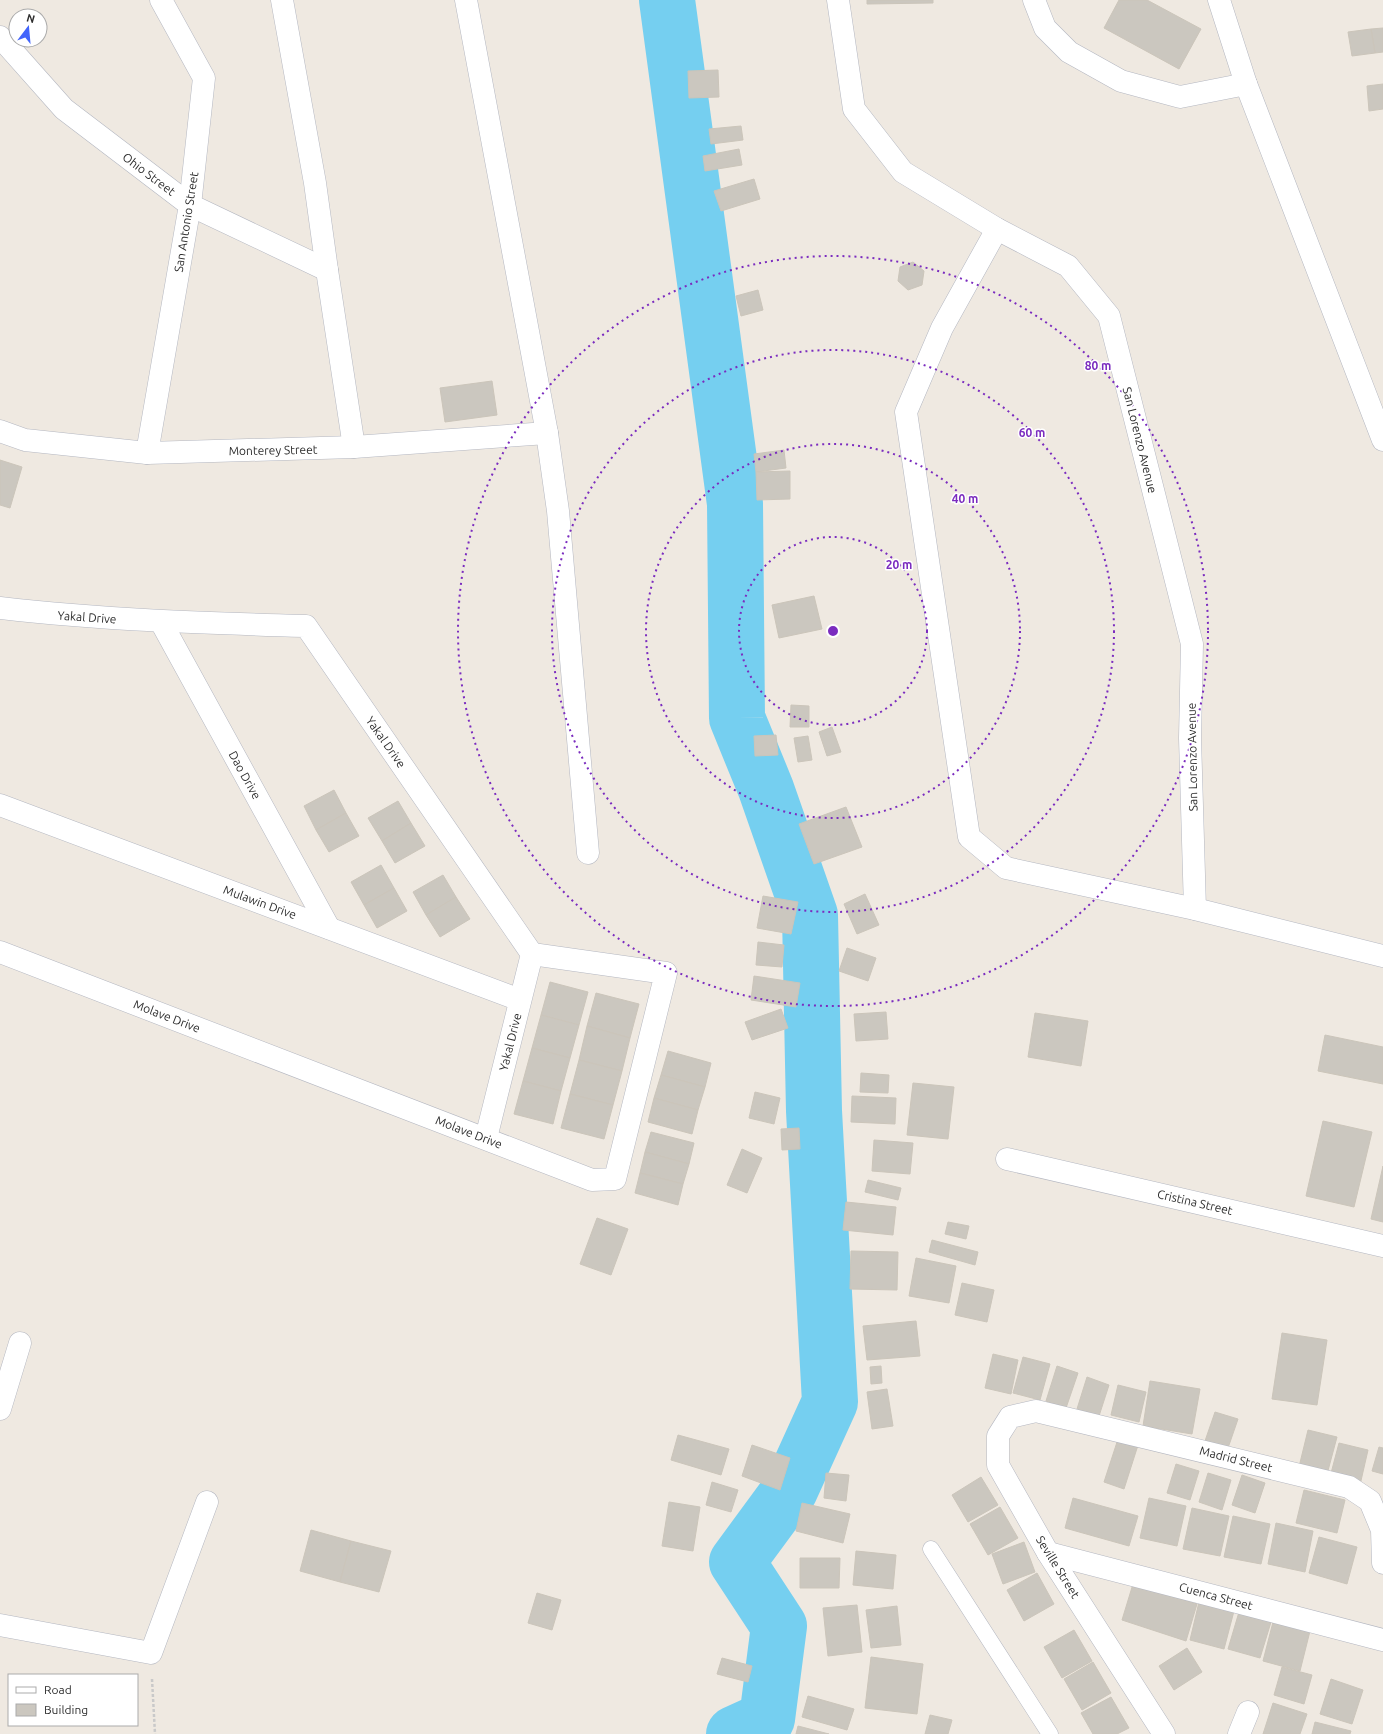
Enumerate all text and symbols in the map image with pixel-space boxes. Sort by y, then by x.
north arrow [8,8,48,48]
text: N [25,11,36,25]
street label: Ohio Street [120,150,178,198]
street label: San Antonio Street [172,171,200,273]
text: 80 m [1085,359,1111,372]
street label: San Lorenzo Avenue [1121,386,1159,494]
text: 60 m [1019,426,1045,439]
street label: Monterey Street [228,443,318,457]
text: 40 m [952,492,978,505]
text: 20 m [886,558,912,571]
street label: Yakal Drive [57,608,117,626]
centre of rings [826,624,840,638]
street label: San Lorenzo Avenue [1185,702,1199,812]
street label: Yakal Drive [364,714,408,770]
street label: Dao Drive [227,749,263,801]
street label: Mulawin Drive [222,883,298,921]
street label: Molave Drive [132,997,202,1035]
street label: Yakal Drive [497,1012,523,1072]
street label: Molave Drive [434,1113,504,1151]
street label: Cristina Street [1156,1187,1234,1217]
street label: Madrid Street [1198,1444,1274,1474]
street label: Seville Street [1034,1534,1082,1601]
street label: Cuenca Street [1178,1580,1254,1612]
legend [8,1674,138,1726]
text: Road [44,1683,72,1696]
text: Building [44,1703,88,1716]

